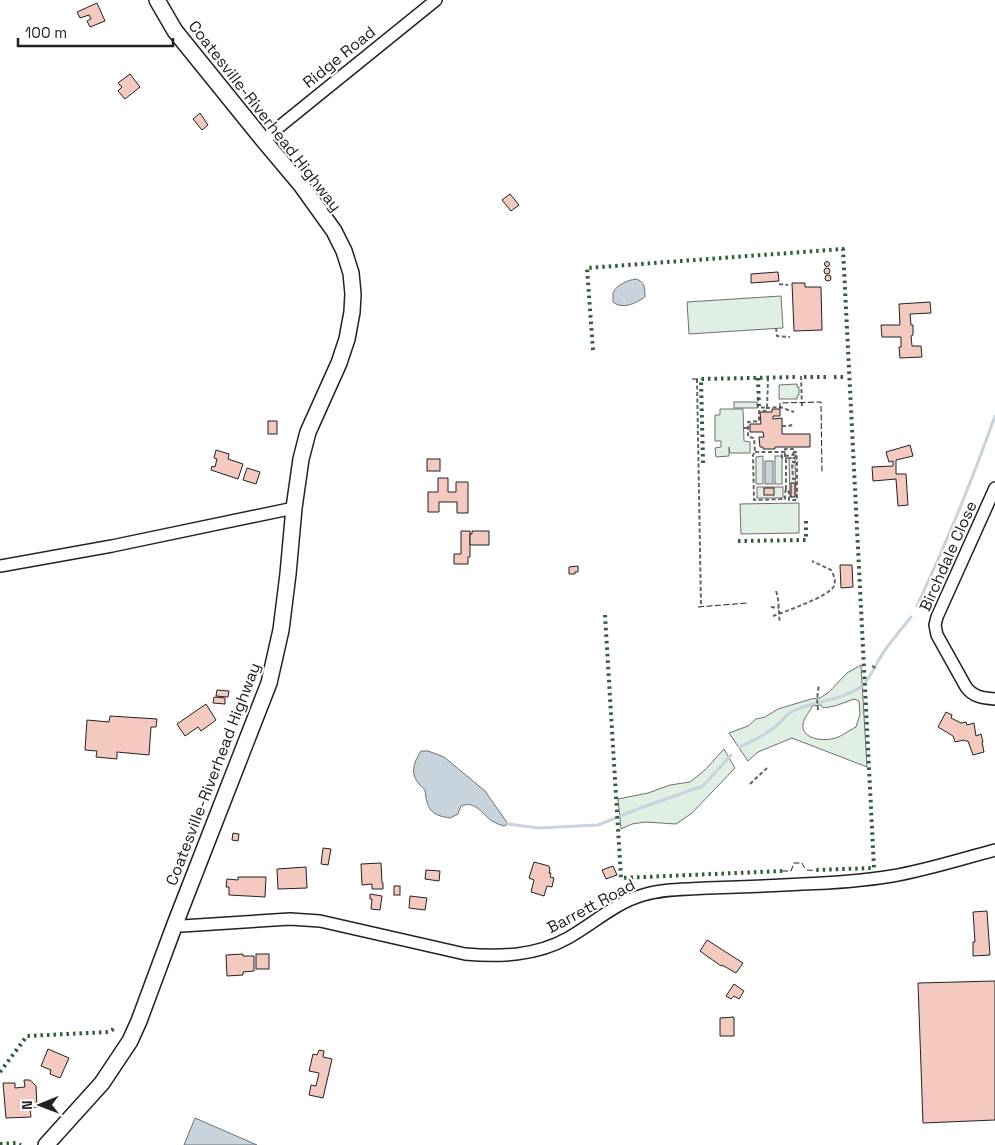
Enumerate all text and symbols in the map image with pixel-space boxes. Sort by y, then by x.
scale bar [18,15,172,47]
street label: Coatesville-Riverhead Highway [184,16,346,216]
street label: Ridge Road [298,21,380,93]
text: 100 m [25,23,67,42]
street label: Birchdale Close [914,498,982,614]
street label: Coatesville-Riverhead Highway [161,660,265,888]
street label: Barrett Road [543,874,639,938]
north arrow [15,1080,65,1130]
text: N [18,1100,36,1110]

